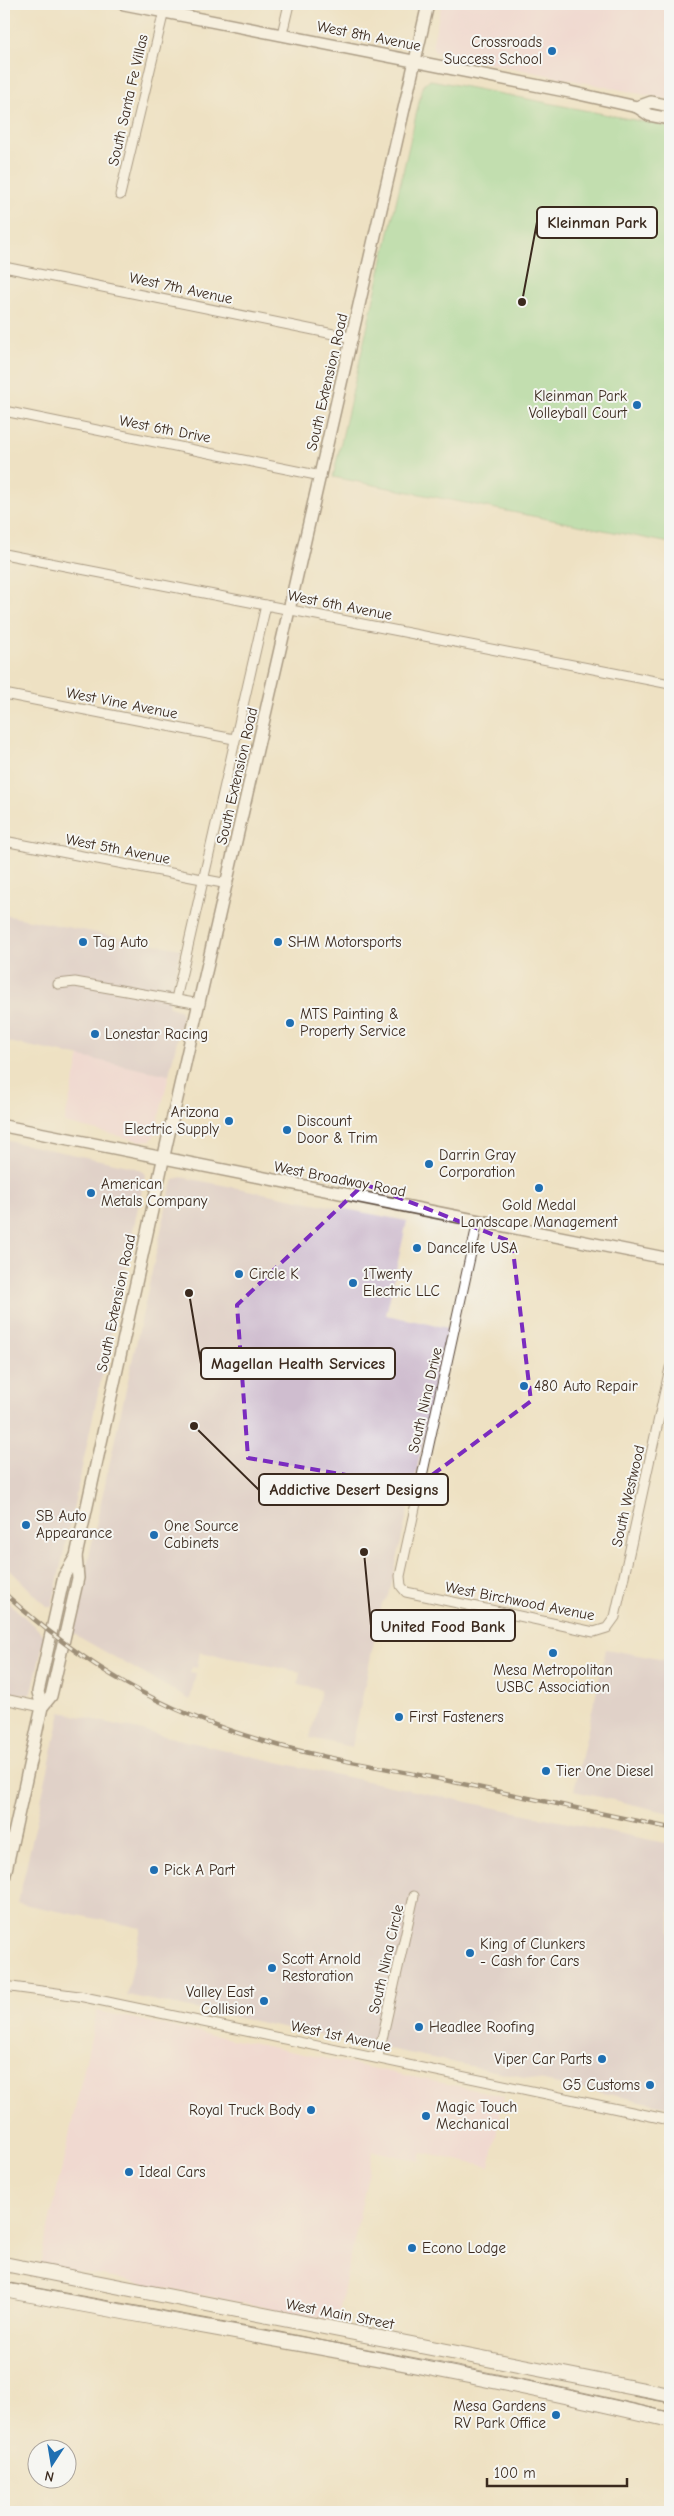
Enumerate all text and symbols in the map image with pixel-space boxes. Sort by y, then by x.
street label: West 8th Avenue [315,17,423,55]
street label: South Santa Fe Villas [104,32,152,168]
place label: Crossroads Success School [444,33,542,68]
marker: Crossroads Success School [546,45,558,57]
callout: Kleinman Park [537,207,657,238]
text: Kleinman Park [547,214,647,232]
street label: West 7th Avenue [128,268,235,308]
street label: South Extension Road [302,312,352,452]
place label: Kleinman Park Volleyball Court [529,387,628,422]
marker: Kleinman Park Volleyball Court [631,399,643,411]
street label: West 6th Drive [118,411,213,447]
street label: West 6th Avenue [286,586,394,624]
street label: West Vine Avenue [65,683,180,723]
street label: South Extension Road [212,706,262,846]
street label: West 5th Avenue [64,830,172,868]
place label: Tag Auto [93,933,148,951]
place label: SHM Motorsports [288,933,401,951]
marker: Tag Auto [77,936,89,948]
marker: SHM Motorsports [272,936,284,948]
place label: MTS Painting & Property Service [300,1005,406,1040]
marker: MTS Painting & Property Service [284,1017,296,1029]
place label: Lonestar Racing [105,1025,208,1043]
marker: Lonestar Racing [89,1028,101,1040]
place label: Arizona Electric Supply [124,1103,219,1138]
place label: Discount Door & Trim [297,1112,378,1147]
marker: Arizona Electric Supply [223,1115,235,1127]
marker: Discount Door & Trim [281,1124,293,1136]
place label: Darrin Gray Corporation [439,1146,516,1181]
street label: West Broadway Road [272,1157,408,1201]
marker: Darrin Gray Corporation [423,1158,435,1170]
place label: American Metals Company [101,1175,208,1210]
marker: Gold Medal Landscape Management [533,1182,545,1194]
marker: American Metals Company [85,1187,97,1199]
place label: Gold Medal Landscape Management [460,1196,618,1231]
street label: South Extension Road [93,1233,139,1373]
place label: Dancelife USA [427,1239,518,1257]
marker: Dancelife USA [411,1242,423,1254]
place label: Circle K [249,1265,299,1283]
place label: 1Twenty Electric LLC [363,1265,440,1300]
marker: Circle K [233,1268,245,1280]
marker: 1Twenty Electric LLC [347,1277,359,1289]
street label: South Nina Drive [404,1345,446,1455]
callout: Magellan Health Services [201,1348,395,1379]
text: Magellan Health Services [211,1355,385,1373]
place label: 480 Auto Repair [534,1377,638,1395]
marker: 480 Auto Repair [518,1380,530,1392]
street label: South Westwood [608,1443,648,1549]
callout: Addictive Desert Designs [259,1474,448,1505]
text: Addictive Desert Designs [270,1481,439,1499]
place label: SB Auto Appearance [36,1507,113,1542]
place label: One Source Cabinets [164,1517,239,1552]
marker: SB Auto Appearance [20,1519,32,1531]
marker: One Source Cabinets [148,1529,160,1541]
street label: West Birchwood Avenue [444,1578,597,1624]
callout: United Food Bank [371,1610,515,1641]
text: United Food Bank [381,1618,505,1636]
marker: Mesa Metropolitan USBC Association [547,1647,559,1659]
place label: Mesa Metropolitan USBC Association [493,1661,613,1696]
place label: First Fasteners [409,1708,504,1726]
marker: First Fasteners [393,1711,405,1723]
place label: Tier One Diesel [556,1762,654,1780]
marker: Tier One Diesel [540,1765,552,1777]
place label: Pick A Part [164,1861,235,1879]
marker: Pick A Part [148,1864,160,1876]
street label: South Nina Circle [365,1902,407,2015]
place label: King of Clunkers - Cash for Cars [480,1935,585,1970]
marker: King of Clunkers - Cash for Cars [464,1947,476,1959]
place label: Scott Arnold Restoration [282,1950,361,1985]
marker: Scott Arnold Restoration [266,1962,278,1974]
place label: Valley East Collision [186,1983,255,2018]
marker: Valley East Collision [258,1995,270,2007]
street label: West 1st Avenue [289,2017,393,2056]
place label: Headlee Roofing [429,2018,535,2036]
marker: Headlee Roofing [413,2021,425,2033]
place label: Viper Car Parts [494,2050,592,2068]
marker: Viper Car Parts [596,2053,608,2065]
place label: G5 Customs [563,2076,640,2094]
marker: G5 Customs [644,2079,656,2091]
place label: Magic Touch Mechanical [436,2098,517,2133]
place label: Royal Truck Body [189,2101,301,2119]
marker: Royal Truck Body [305,2104,317,2116]
marker: Magic Touch Mechanical [420,2110,432,2122]
place label: Ideal Cars [139,2163,206,2181]
marker: Ideal Cars [123,2166,135,2178]
place label: Econo Lodge [422,2239,507,2257]
marker: Econo Lodge [406,2242,418,2254]
street label: West Main Street [284,2295,396,2333]
place label: Mesa Gardens RV Park Office [453,2397,546,2432]
marker: Mesa Gardens RV Park Office [550,2409,562,2421]
north arrow [28,2438,78,2488]
scale bar [487,2456,626,2488]
text: 100 m [494,2464,536,2482]
text: N [43,2467,56,2485]

